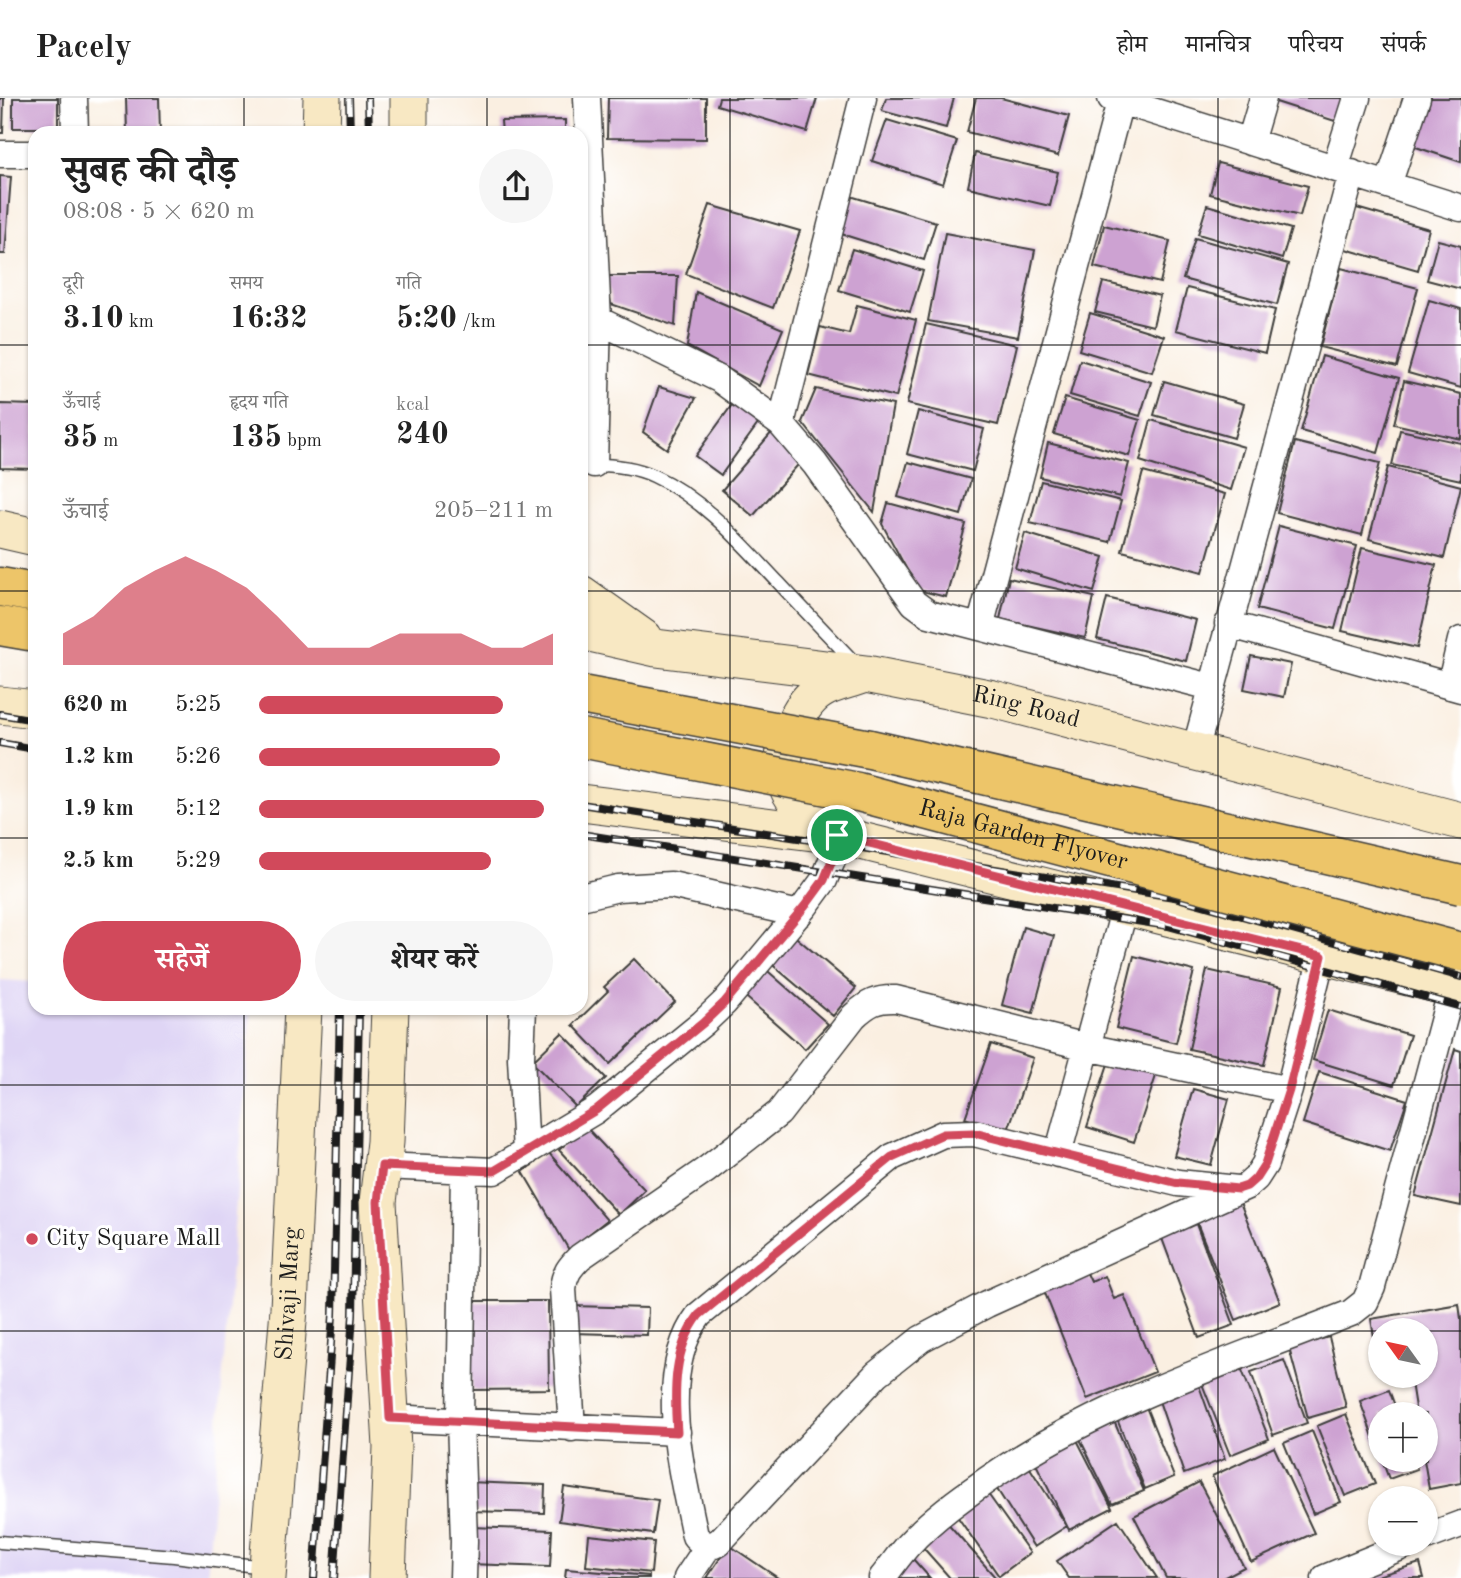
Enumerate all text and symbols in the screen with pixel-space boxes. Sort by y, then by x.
text: Pacely [35,32,132,65]
text: होम [1117,34,1147,58]
text: मानचित्र [1185,34,1251,58]
text: परिचय [1289,34,1343,58]
text: संपर्क [1381,34,1426,58]
button: share [479,149,553,223]
text: सुबह की दौड़ [63,153,237,191]
text: 08:08 · 5 × 620 m [63,200,255,223]
text: दूरी [63,275,84,294]
text: समय [230,275,263,294]
text: गति [396,275,421,294]
text: 3.10 [63,304,124,334]
text: 16:32 [230,304,308,334]
text: 5:20 [396,304,457,334]
text: km [124,313,154,332]
text: /km [457,313,496,332]
text: ऊँचाई [63,394,100,413]
text: हृदय गति [230,394,288,413]
text: kcal [396,396,429,415]
text: 240 [396,420,449,450]
text: 35 [63,423,98,453]
text: 135 [230,423,282,453]
text: m [98,432,118,451]
text: bpm [282,432,322,451]
text: 205–211 m [434,499,553,522]
text: ऊँचाई [63,500,108,523]
street label: Ring Road [970,683,1082,733]
text: 620 m [63,693,128,716]
text: 5:25 [175,693,221,716]
text: 1.2 km [63,745,134,768]
text: 5:26 [175,745,221,768]
text: 1.9 km [63,797,134,820]
text: 5:12 [175,797,221,820]
street label: Raja Garden Flyover [916,797,1130,875]
pin [807,805,867,865]
icon: arrive [818,816,856,854]
text: 2.5 km [63,849,134,872]
text: 5:29 [175,849,221,872]
button: सहेजें [63,921,301,1001]
button: शेयर करें [315,921,553,1001]
street label: Shivaji Marg [273,1226,305,1362]
place label: City Square Mall [46,1227,221,1251]
marker: City Square Mall [24,1231,40,1247]
north arrow [1368,1318,1438,1388]
map controls [1368,1318,1438,1556]
button: + [1368,1402,1438,1472]
button: − [1368,1486,1438,1556]

